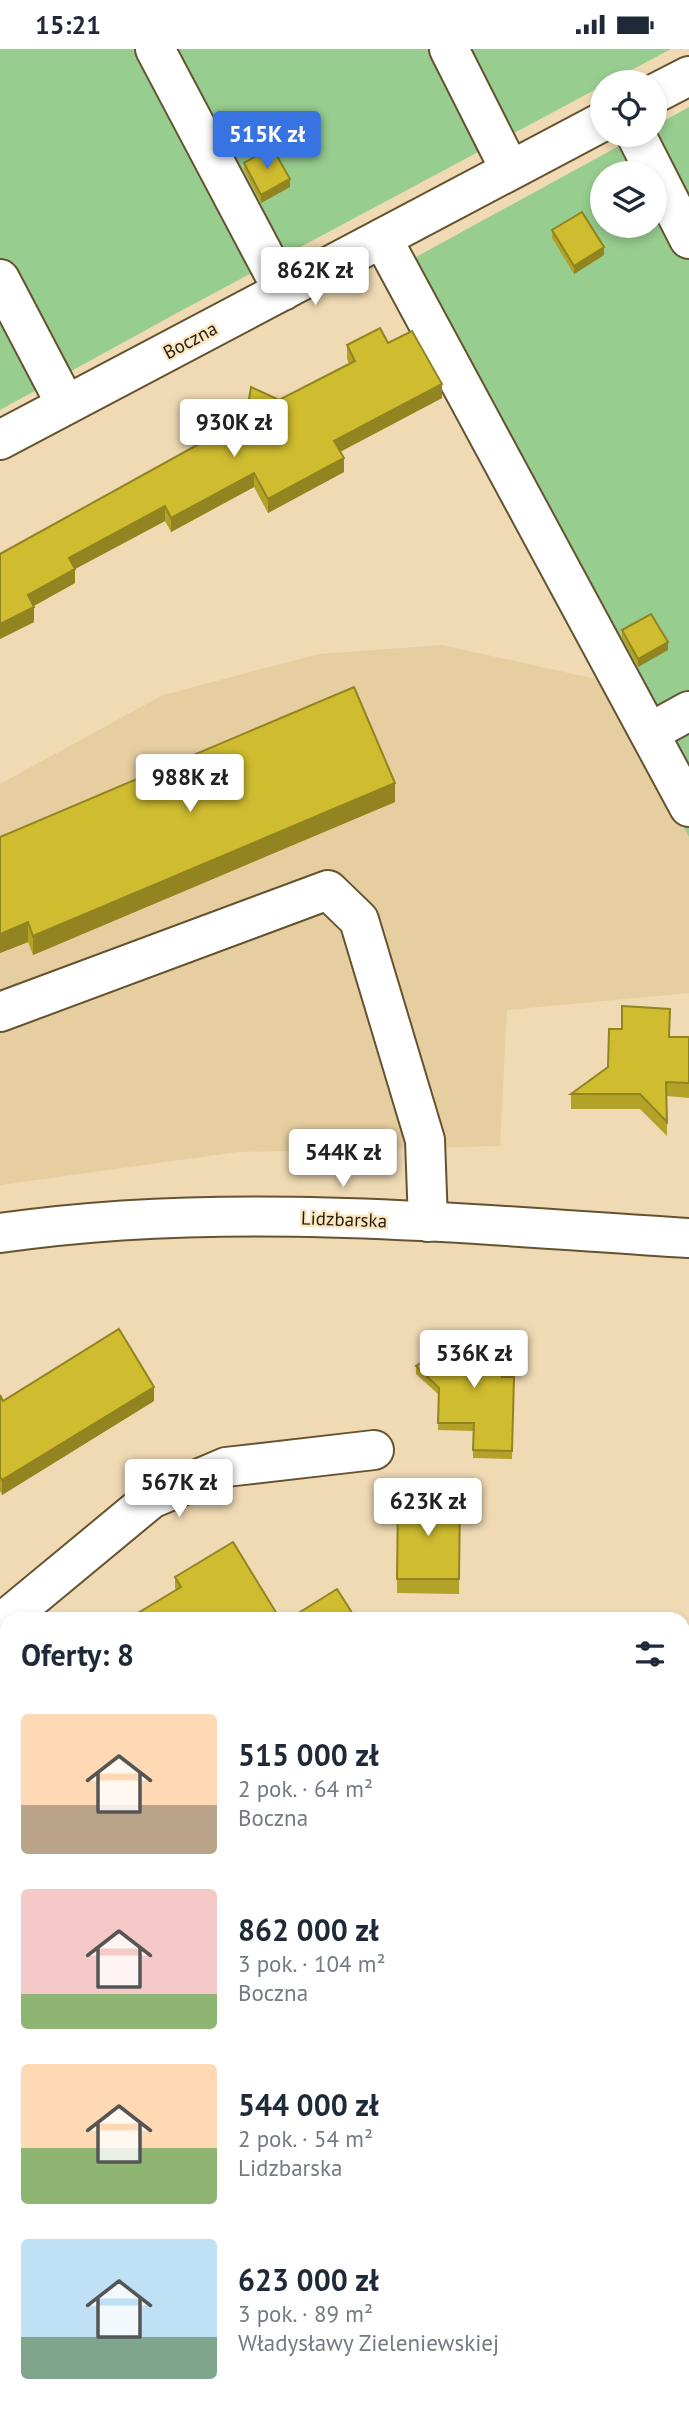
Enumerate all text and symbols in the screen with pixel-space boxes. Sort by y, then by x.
text: 15:21 [35,8,101,41]
map controls [590,70,667,238]
button: locate [590,70,667,147]
pin: 515K zł [202,111,332,171]
text: 515K zł [229,119,305,148]
button: layers [590,161,667,238]
pin: 862K zł [250,247,380,307]
text: 862K zł [277,255,353,284]
street label: Boczna [159,316,221,364]
pin: 930K zł [169,399,299,459]
text: 930K zł [196,407,272,436]
pin: 988K zł [125,755,255,814]
text: 988K zł [152,762,228,791]
pin: 544K zł [278,1129,408,1189]
text: 544K zł [305,1137,381,1166]
street label: Lidzbarska [300,1206,388,1232]
pin: 536K zł [409,1331,539,1390]
text: 536K zł [436,1338,512,1367]
pin: 567K zł [114,1459,244,1519]
text: 567K zł [141,1467,217,1496]
pin: 623K zł [363,1479,493,1538]
text: 623K zł [390,1486,466,1515]
text: Oferty: 8 [21,1635,134,1674]
icon: filters [631,1635,669,1673]
text: 515 000 zł [238,1735,379,1774]
icon: home [77,1742,161,1826]
text: 2 pok. · 64 m² [238,1774,373,1803]
text: Boczna [238,1803,308,1832]
text: 862 000 zł [238,1910,379,1949]
icon: home [77,1917,161,2001]
text: 3 pok. · 104 m² [238,1949,386,1978]
text: Boczna [238,1978,308,2007]
text: 544 000 zł [238,2085,379,2124]
icon: home [77,2092,161,2176]
text: 2 pok. · 54 m² [238,2124,373,2153]
text: Lidzbarska [238,2153,342,2182]
text: 623 000 zł [238,2260,379,2299]
icon: home [77,2267,161,2351]
text: 3 pok. · 89 m² [238,2299,373,2328]
text: Władysławy Zieleniewskiej [238,2328,499,2357]

